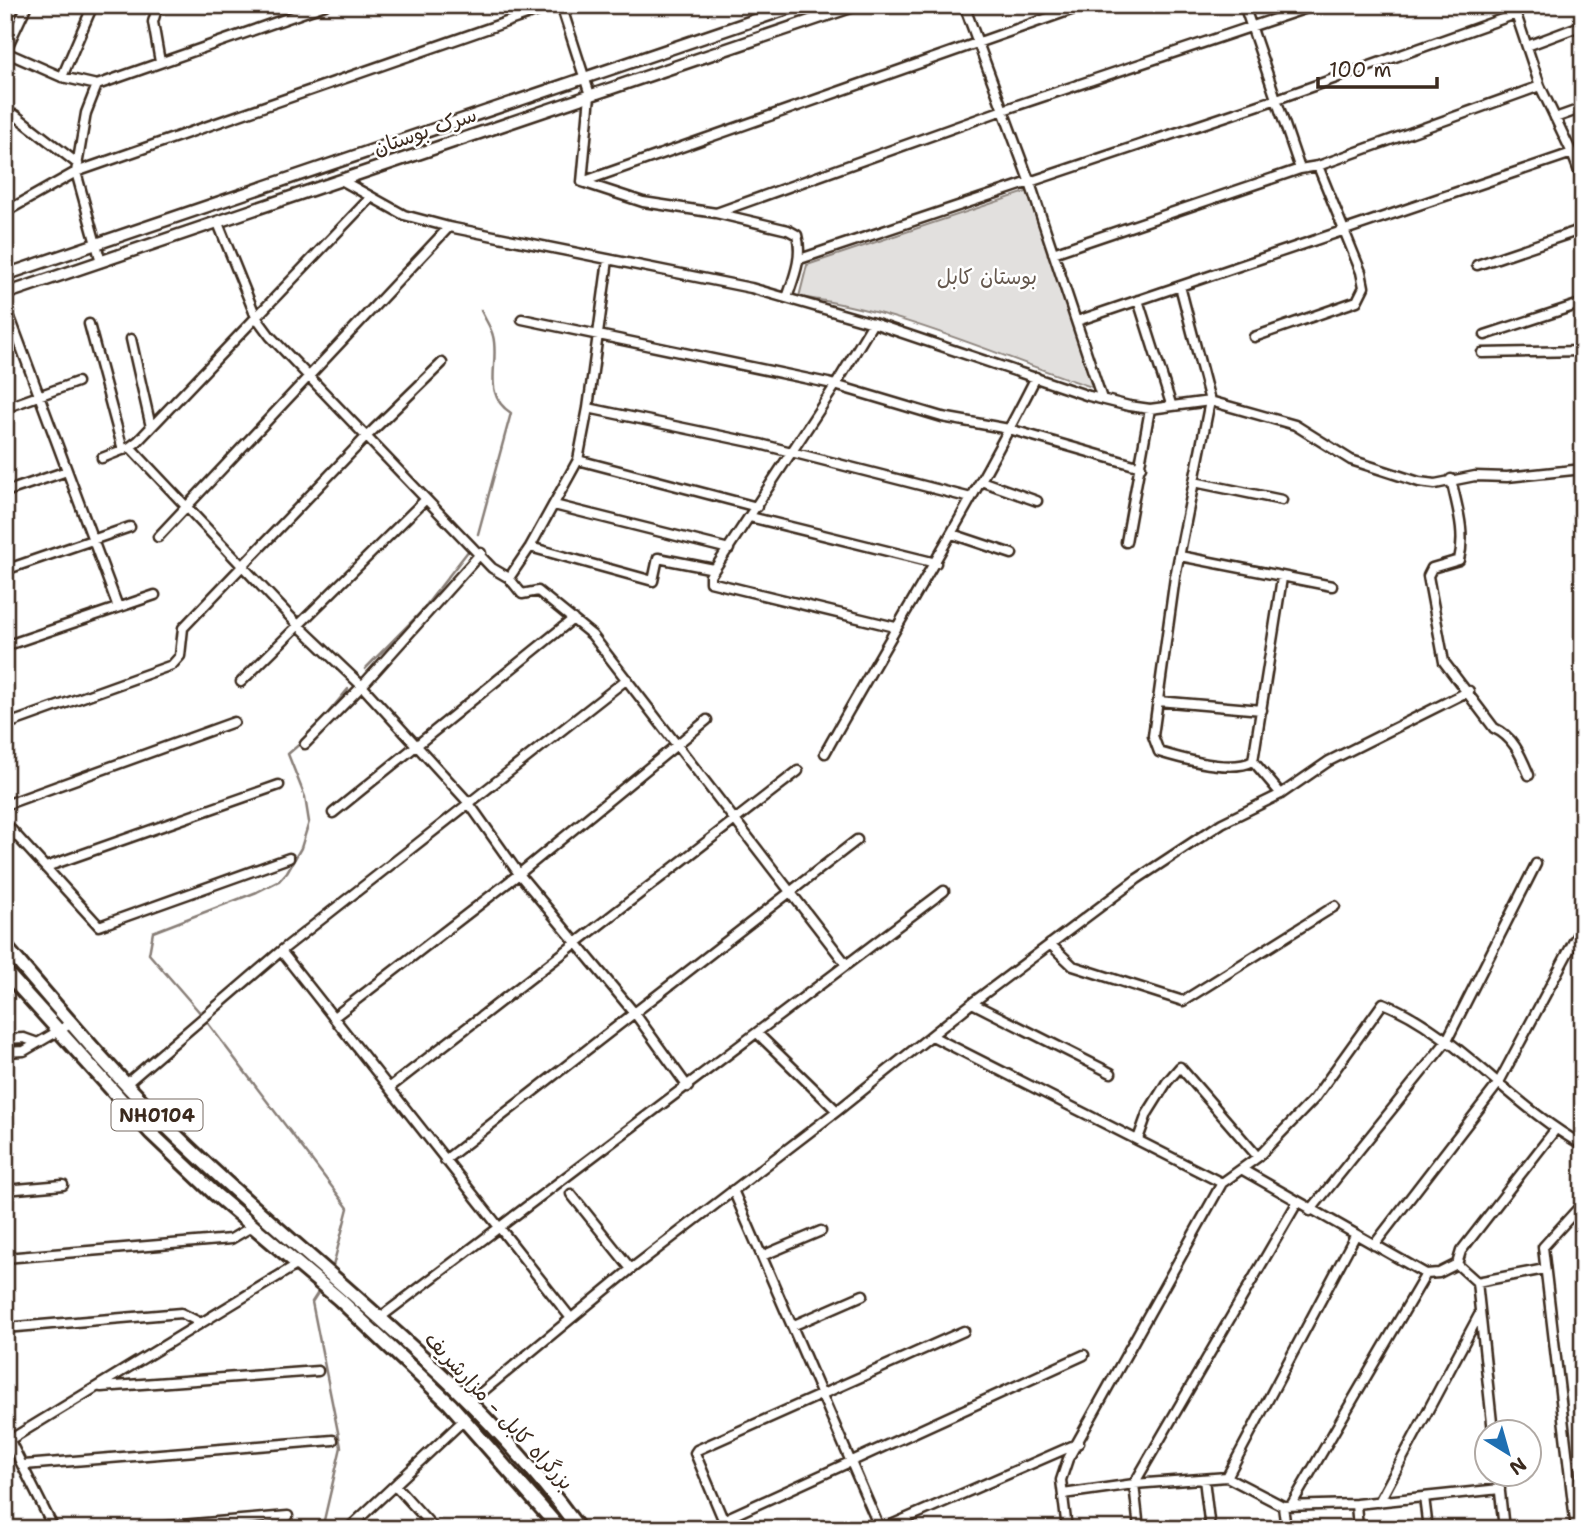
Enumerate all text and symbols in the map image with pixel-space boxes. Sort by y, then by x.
scale bar [1318,46,1438,90]
text: 100 m [1329,56,1392,84]
street label: سرک بوستان [370,100,480,162]
park label: بوستان کابل [937,263,1037,291]
road number: NH0104 [111,1100,202,1130]
street label: بزرگراه کابل - مزارشریف [418,1326,580,1496]
north arrow [1472,1418,1542,1488]
text: N [1504,1452,1531,1481]

